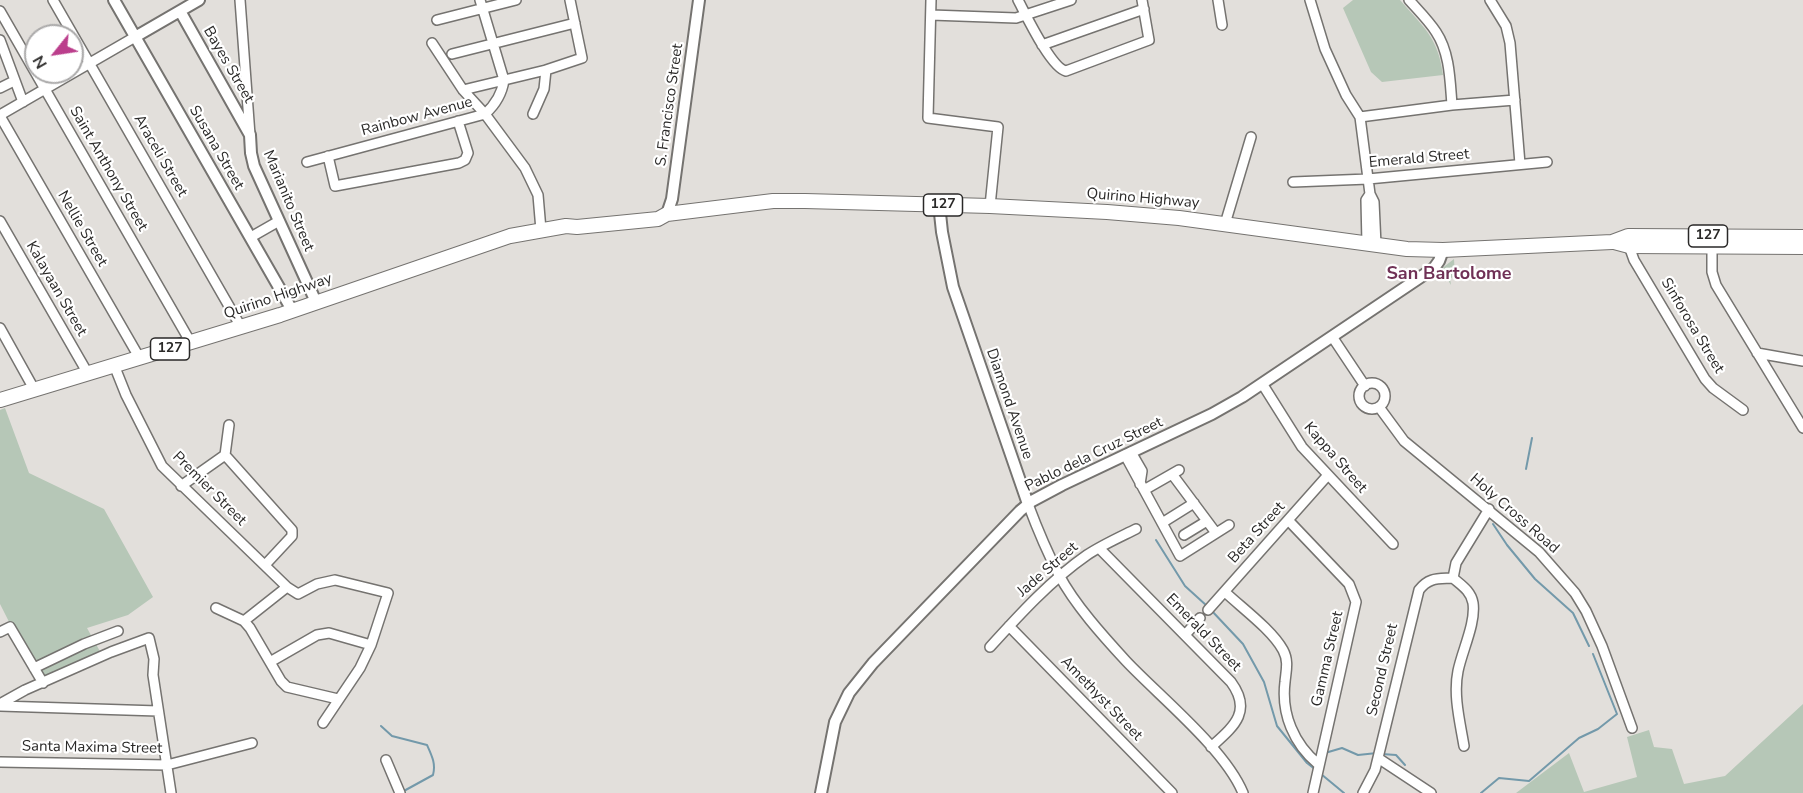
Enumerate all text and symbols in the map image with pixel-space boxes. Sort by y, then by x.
street label: Bayes Street [199,23,257,107]
north arrow [24,24,84,84]
street label: S. Francisco Street [652,42,688,168]
text: N [28,51,53,73]
street label: Rainbow Avenue [359,93,475,141]
street label: Susana Street [185,103,247,193]
street label: Saint Anthony Street [65,104,151,234]
street label: Araceli Street [129,112,191,200]
street label: Emerald Street [1368,146,1470,172]
street label: Marianito Street [259,148,317,254]
street label: Quirino Highway [1086,185,1200,213]
street label: Nellie Street [53,188,111,270]
road number: 127 [924,194,962,216]
road number: 127 [1688,225,1728,247]
street label: Kalayaan Street [22,238,90,340]
district label: San Bartolome [1386,264,1512,286]
street label: Quirino Highway [222,270,334,324]
street label: Sinforosa Street [1656,275,1728,377]
road number: 127 [150,338,190,360]
street label: Diamond Avenue [982,346,1036,462]
street label: Pablo dela Cruz Street [1022,414,1166,496]
street label: Kappa Street [1299,419,1371,497]
street label: Premier Street [168,448,250,530]
street label: Holy Cross Road [1466,470,1562,558]
street label: Beta Street [1225,499,1289,567]
street label: Jade Street [1014,539,1082,601]
street label: Emerald Street [1162,591,1244,675]
street label: Gamma Street [1308,610,1348,708]
street label: Second Street [1364,622,1402,718]
street label: Amethyst Street [1056,653,1146,745]
street label: Santa Maxima Street [22,738,162,758]

